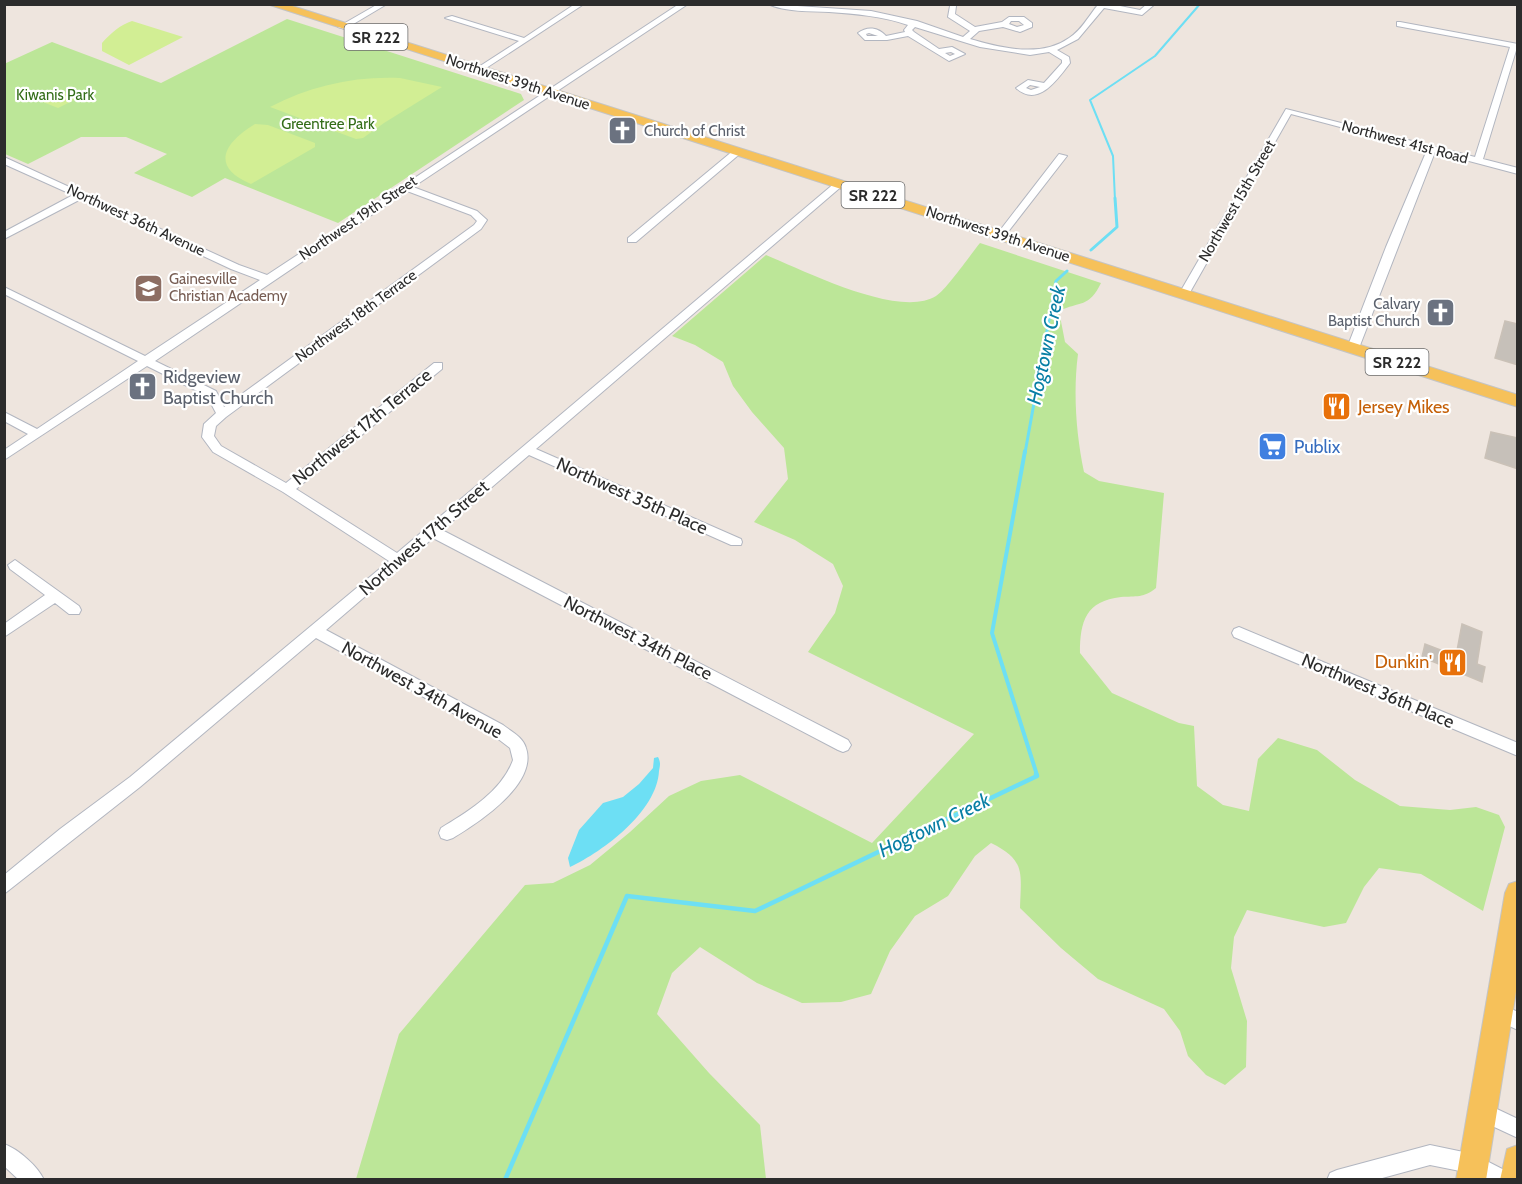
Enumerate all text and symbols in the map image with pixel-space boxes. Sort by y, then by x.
road number: SR 222 [344,24,407,50]
street label: Northwest 39th Avenue [444,50,593,114]
park label: Kiwanis Park [16,86,94,104]
park label: Greentree Park [281,115,375,133]
church icon: Church of Christ [607,115,639,147]
street label: Northwest 41st Road [1340,116,1470,168]
place label: Church of Christ [644,122,745,140]
street label: Northwest 15th Street [1195,137,1279,265]
street label: Northwest 19th Street [296,172,420,264]
street label: Northwest 36th Avenue [64,180,208,260]
road number: SR 222 [842,182,904,208]
street label: Northwest 39th Avenue [924,202,1073,266]
street label: Northwest 18th Terrace [292,266,420,366]
place label: Gainesville Christian Academy [169,270,288,305]
school or university icon: Gainesville Christian Academy [132,272,164,304]
water label: Hogtown Creek [1022,282,1071,407]
place label: Calvary Baptist Church [1328,295,1420,330]
church icon: Calvary Baptist Church [1425,297,1457,329]
road number: SR 222 [1366,349,1428,375]
street label: Northwest 17th Terrace [288,364,436,490]
place label: Ridgeview Baptist Church [163,366,273,409]
church icon: Ridgeview Baptist Church [126,371,158,403]
restaurant icon: Jersey Mikes [1321,391,1353,423]
place label: Jersey Mikes [1357,396,1450,418]
supermarket icon: Publix [1257,431,1289,463]
place label: Publix [1294,436,1341,458]
street label: Northwest 35th Place [553,453,711,539]
street label: Northwest 17th Street [355,476,493,600]
street label: Northwest 34th Place [560,591,716,685]
street label: Northwest 34th Avenue [338,637,506,743]
restaurant icon: Dunkin' [1437,646,1469,678]
street label: Northwest 36th Place [1298,649,1458,733]
place label: Dunkin' [1375,651,1432,673]
water label: Hogtown Creek [874,787,995,862]

